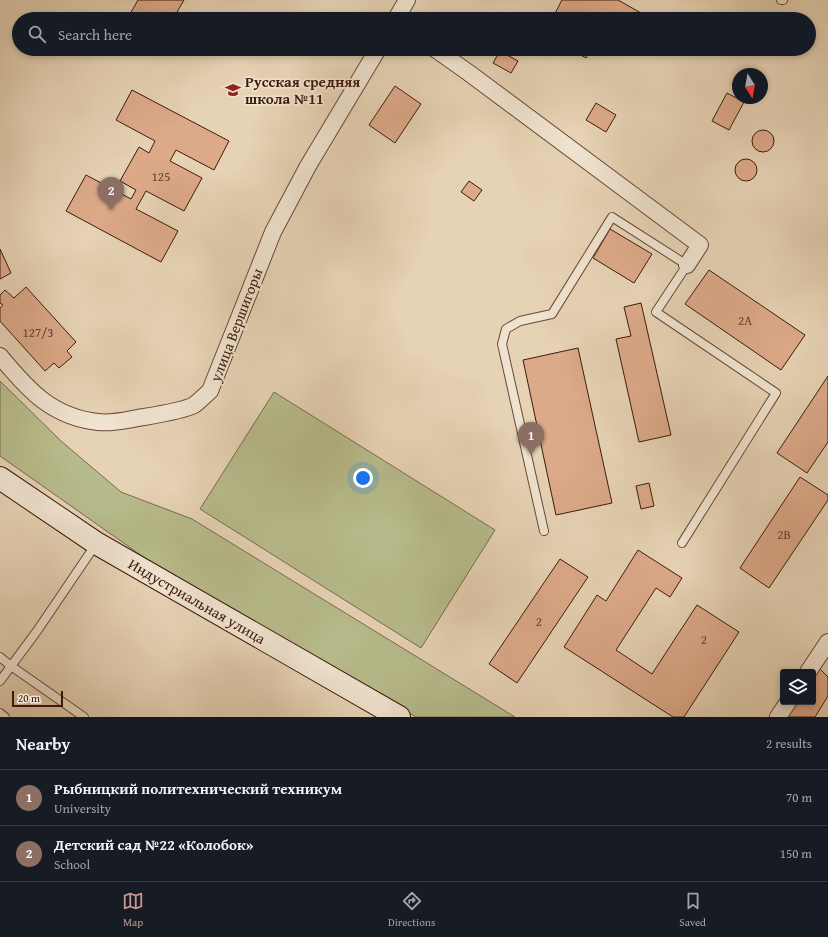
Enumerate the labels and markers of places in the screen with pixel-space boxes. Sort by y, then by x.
place label: Русская средняя школа №11 [245,71,360,109]
school or university icon: Русская средняя школа №11 [224,81,242,99]
pin: 2 [98,177,124,210]
pin: 1 [518,422,544,455]

